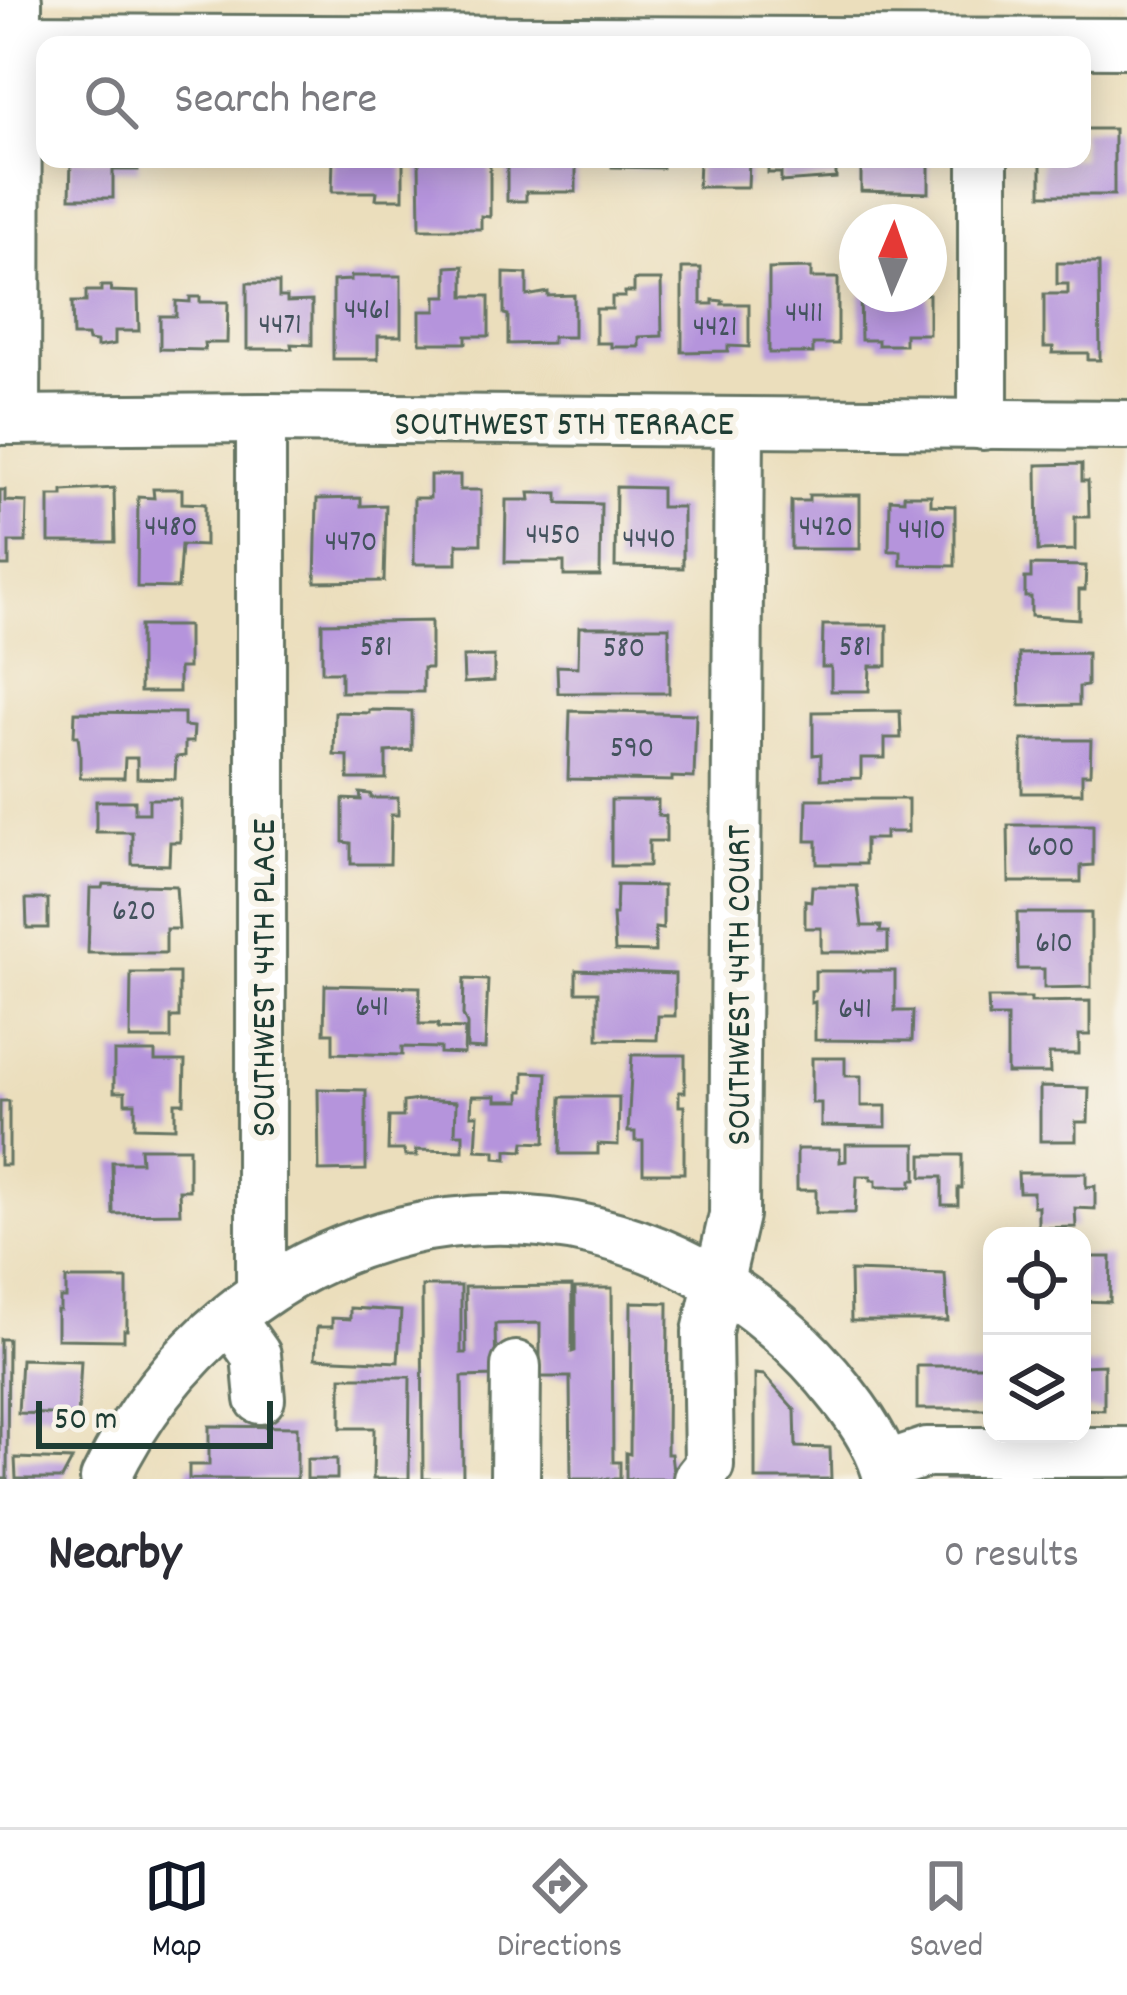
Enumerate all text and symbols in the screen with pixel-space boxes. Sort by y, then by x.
search box [36,36,1091,168]
icon: search [78,69,144,135]
text: Search here [174,70,377,134]
north arrow [839,204,947,312]
house number: 4461 [344,291,390,334]
house number: 4411 [785,294,823,337]
house number: 4471 [259,306,301,349]
house number: 4421 [693,308,737,351]
street label: SOUTHWEST 5TH TERRACE [394,401,734,453]
house number: 4480 [144,508,198,551]
house number: 4420 [799,508,853,551]
house number: 4410 [898,511,946,554]
house number: 4450 [525,516,581,559]
house number: 4440 [622,520,676,563]
house number: 4470 [325,523,377,566]
house number: 581 [360,628,392,671]
house number: 581 [839,628,871,671]
house number: 580 [603,629,645,672]
house number: 590 [610,729,654,772]
street label: SOUTHWEST 44TH PLACE [241,819,293,1137]
street label: SOUTHWEST 44TH COURT [716,825,768,1145]
house number: 600 [1027,828,1075,871]
house number: 620 [112,892,156,935]
house number: 610 [1035,924,1073,967]
house number: 641 [355,988,389,1031]
house number: 641 [838,990,872,1033]
map controls [983,1227,1091,1443]
button: locate [983,1227,1091,1335]
button: layers [983,1335,1091,1443]
scale bar [36,1395,273,1448]
text: 50 m [54,1398,118,1445]
text: Nearby [48,1521,181,1593]
text: 0 results [944,1530,1079,1585]
tab: Map [144,1853,210,1972]
tab: Directions [497,1853,622,1972]
tab: Saved [910,1853,983,1972]

